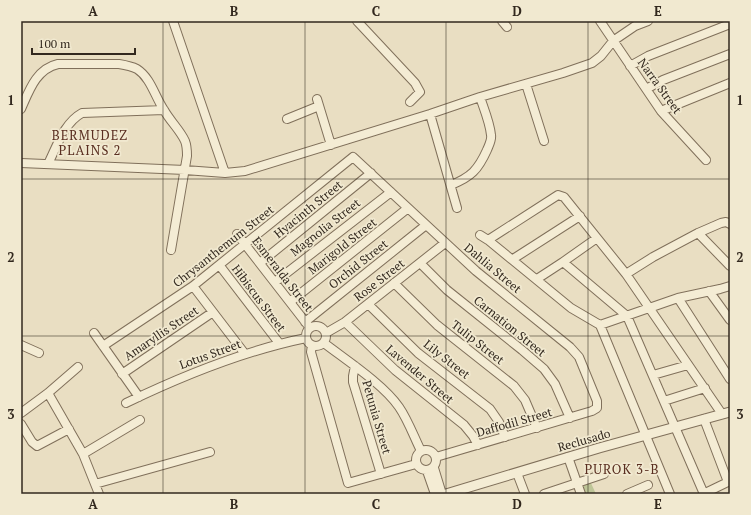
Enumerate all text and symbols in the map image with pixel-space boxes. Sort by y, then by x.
text: A [88,2,98,20]
text: B [230,2,238,20]
text: C [372,2,380,20]
text: D [512,2,522,20]
text: E [654,2,662,20]
scale bar [32,30,135,56]
text: 100 m [38,36,71,51]
street label: Narra Street [635,55,686,117]
text: 1 [7,91,15,109]
text: 1 [736,91,744,109]
district label: BERMUDEZ PLAINS 2 [52,126,128,159]
street label: Hyacinth Street [271,177,346,241]
street label: Magnolia Street [287,195,363,259]
street label: Chrysanthemum Street [169,202,277,290]
street label: Marigold Street [305,214,380,277]
street label: Esmeralda Street [249,234,317,315]
street label: Orchid Street [325,236,391,292]
street label: Dahlia Street [461,240,525,297]
text: 2 [7,248,15,266]
text: 2 [736,248,744,266]
street label: Rose Street [351,255,408,304]
street label: Hibiscus Street [229,261,289,335]
street label: Carnation Street [471,292,549,360]
street label: Amaryllis Street [121,302,201,363]
street label: Tulip Street [449,317,508,368]
street label: Lotus Street [177,336,243,372]
street label: Lily Street [421,336,474,382]
street label: Lavender Street [383,341,457,407]
street label: Petunia Street [359,378,395,456]
street label: Daffodil Street [474,404,554,440]
text: 3 [7,405,15,423]
text: 3 [736,405,744,423]
street label: Reclusado [556,425,612,455]
district label: PUROK 3-B [585,460,660,478]
text: A [88,495,98,513]
text: B [230,495,238,513]
text: C [372,495,380,513]
text: D [512,495,522,513]
text: E [654,495,662,513]

